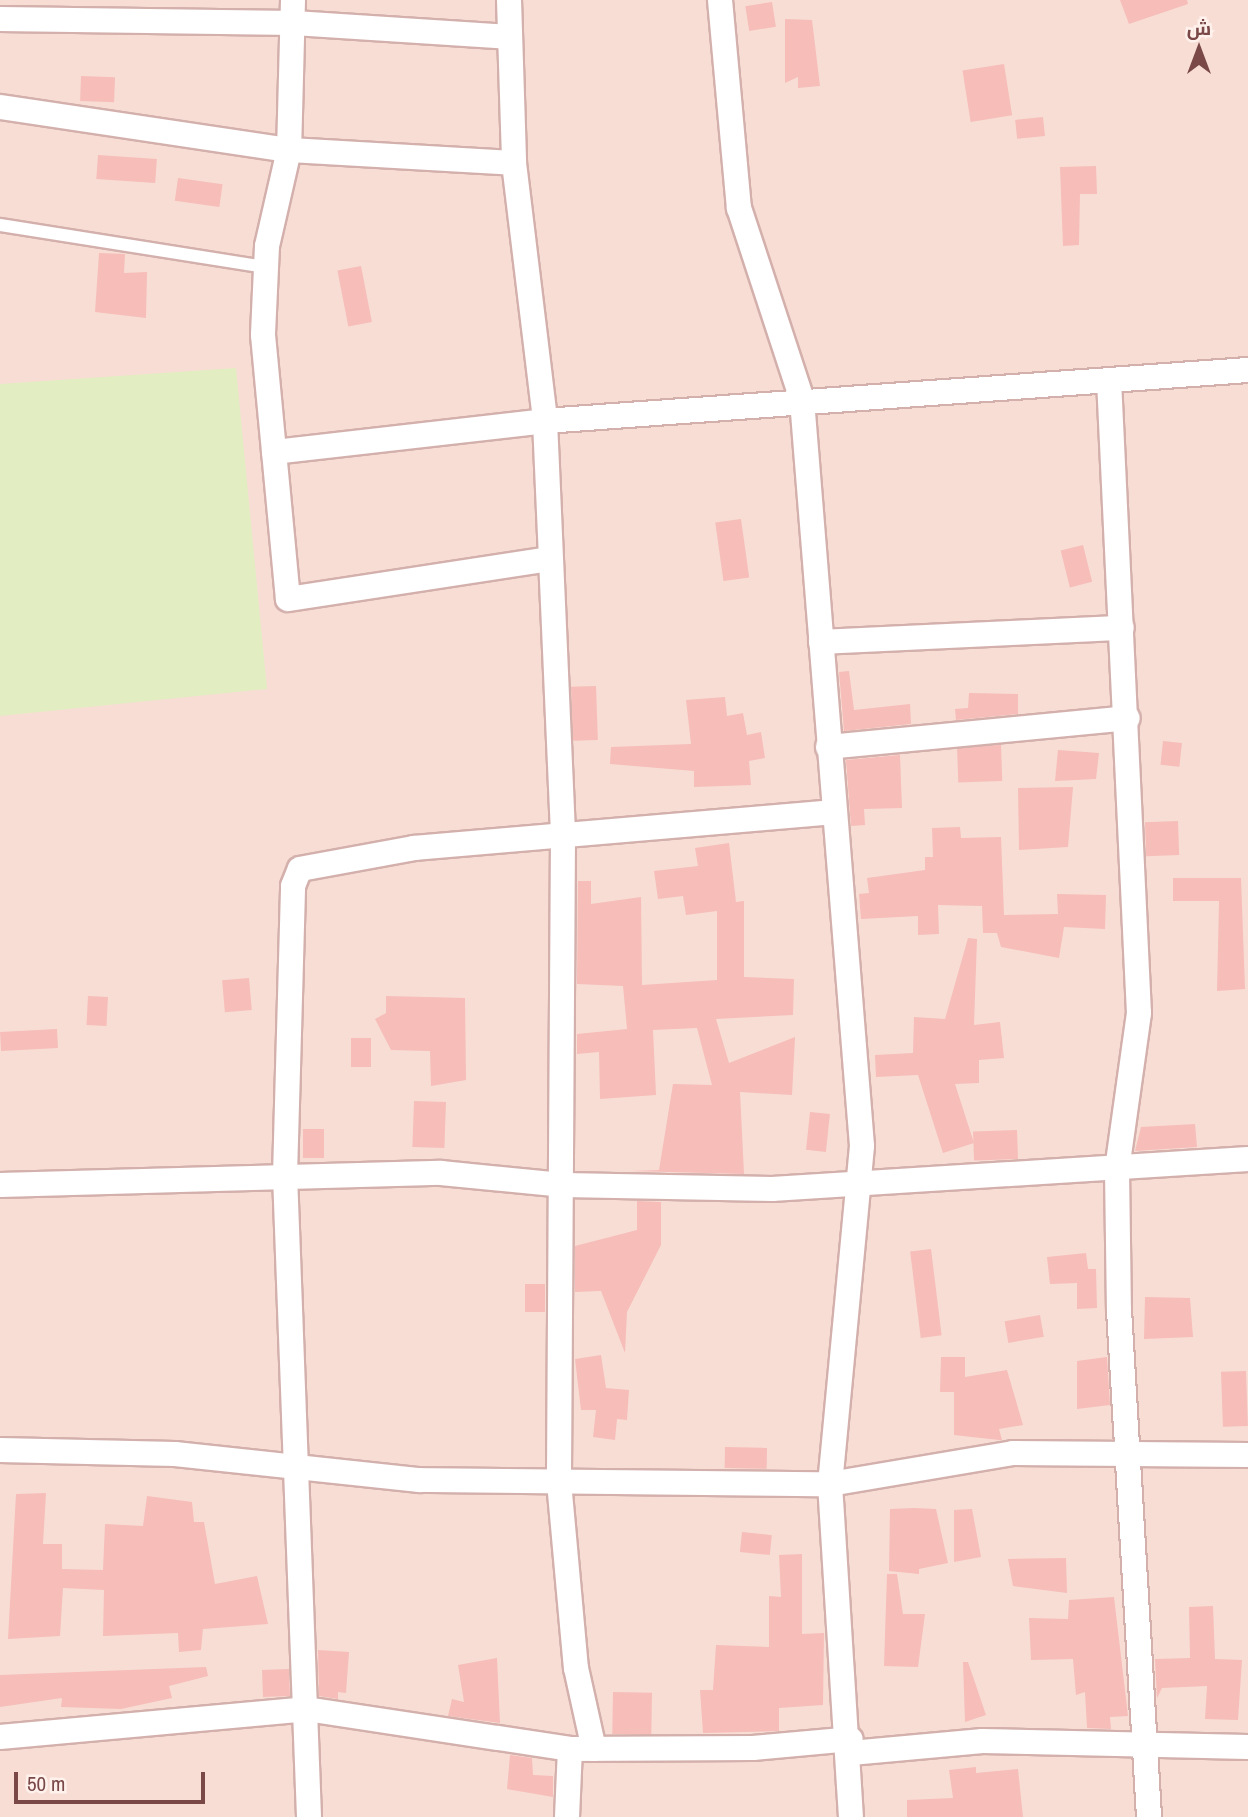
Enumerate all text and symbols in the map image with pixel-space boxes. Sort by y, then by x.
north arrow [1164,14,1234,84]
text: ش [1187,15,1211,41]
scale bar [18,1758,208,1802]
text: 50 m [27,1769,65,1798]

